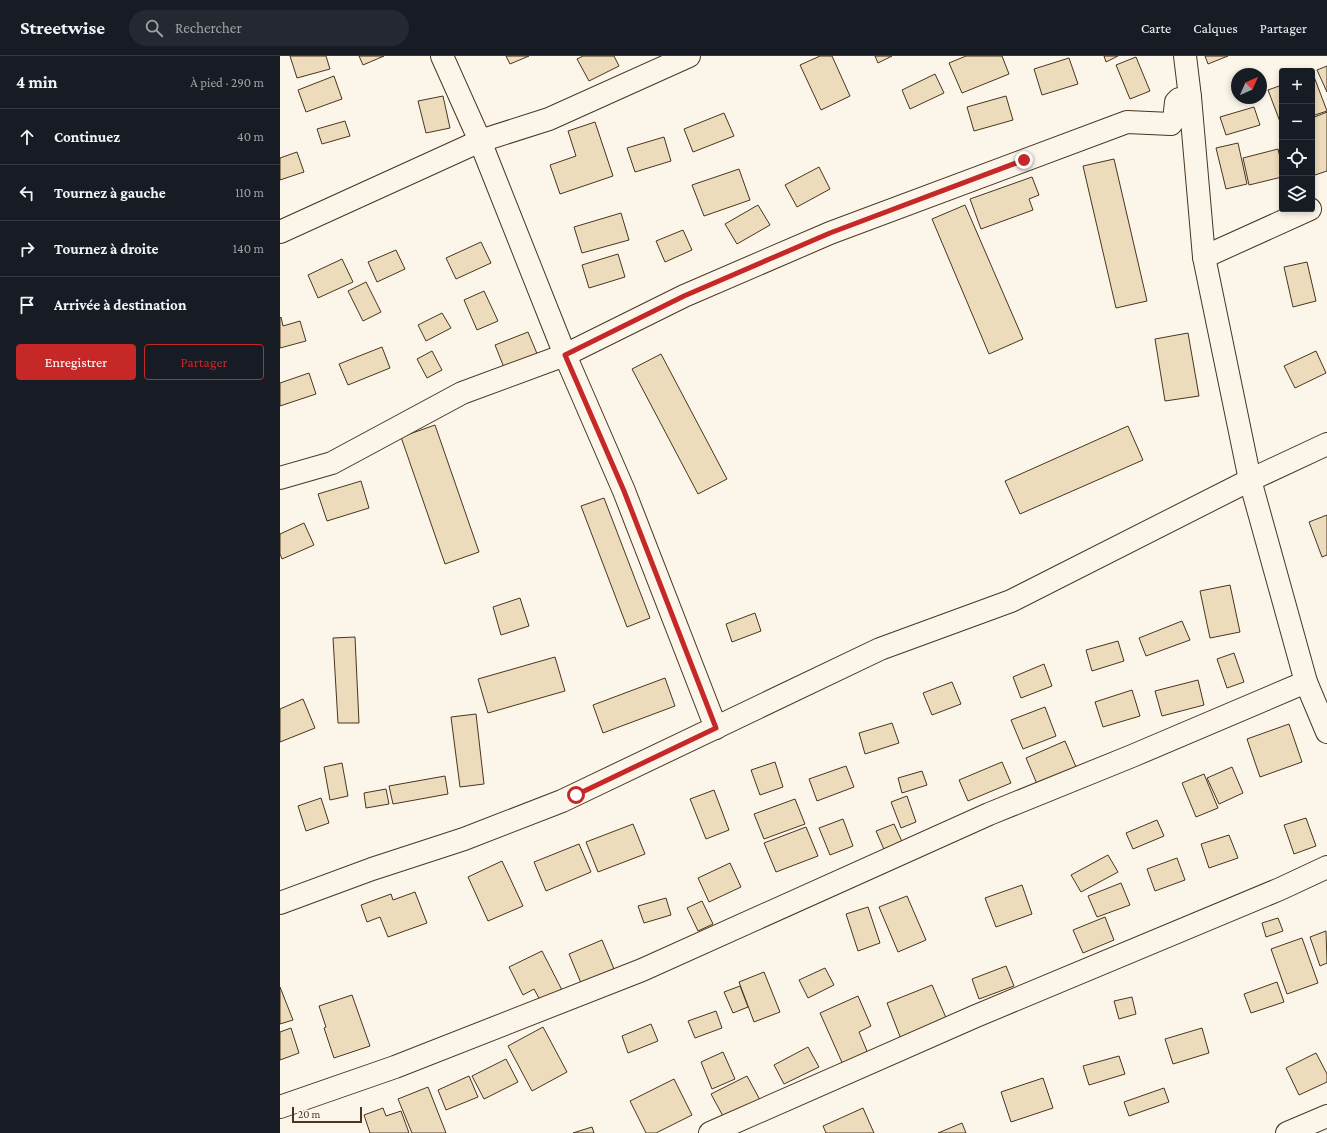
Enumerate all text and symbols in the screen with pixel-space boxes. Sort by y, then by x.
search box [129,10,409,46]
text: Streetwise [20,17,105,38]
icon: search [143,17,165,39]
text: Rechercher [175,20,242,36]
text: Carte [1141,20,1171,36]
text: Calques [1193,20,1238,36]
text: Partager [1260,20,1307,36]
north arrow [1231,68,1267,104]
map controls [1279,68,1315,212]
button: + [1279,68,1315,104]
text: 4 min [16,73,58,92]
text: À pied · 290 m [190,75,264,90]
button: − [1279,104,1315,140]
icon: ahead [16,126,38,148]
text: Continuez [54,129,120,145]
text: 40 m [237,129,264,144]
button: locate [1279,140,1315,176]
route end [1015,151,1033,169]
button: layers [1279,176,1315,212]
icon: left [16,182,38,204]
text: Tournez à gauche [54,185,166,201]
text: 110 m [235,185,264,200]
icon: right [16,238,38,260]
text: Tournez à droite [54,241,158,257]
text: 140 m [233,241,264,256]
icon: arrive [16,294,38,316]
text: Arrivée à destination [54,297,187,313]
button: Enregistrer [16,344,136,380]
button: Partager [144,344,264,380]
route start [567,786,585,804]
scale bar [292,1105,362,1124]
text: 20 m [298,1108,320,1120]

